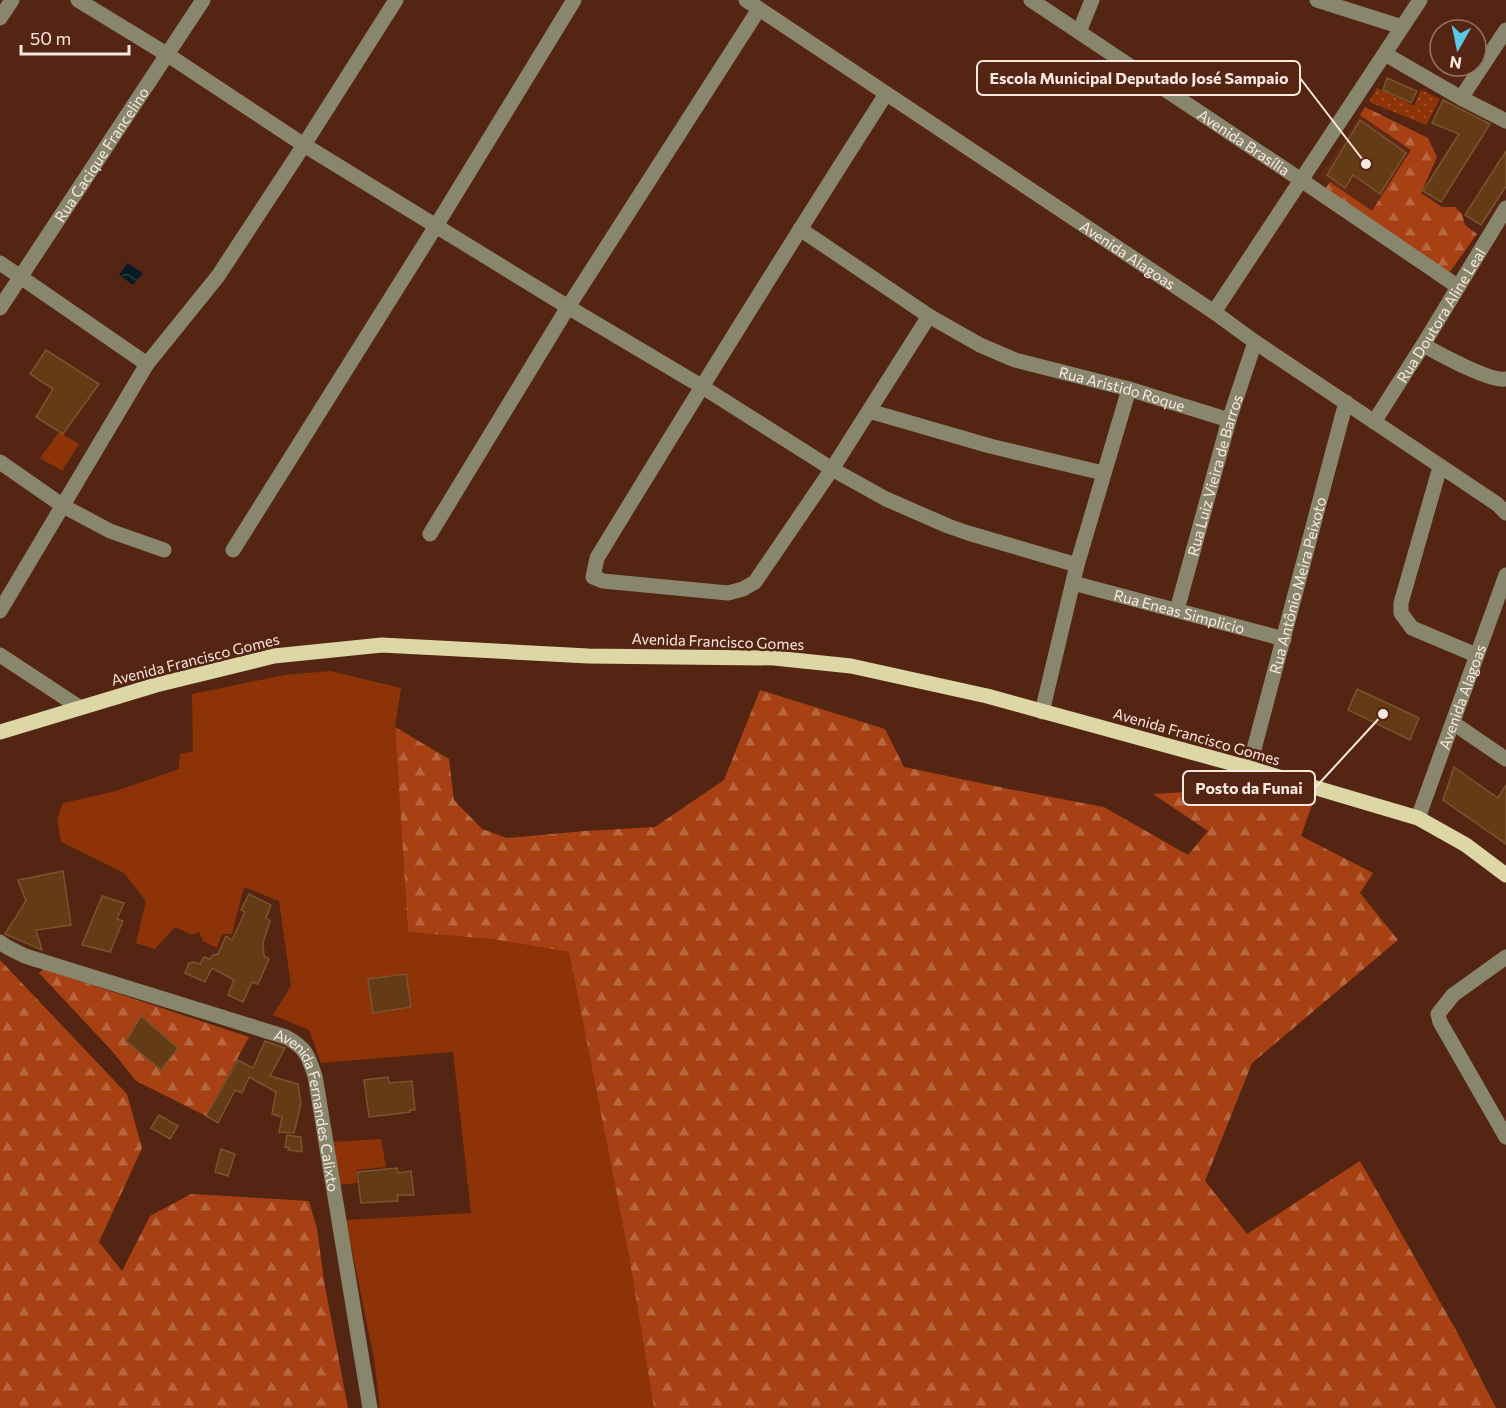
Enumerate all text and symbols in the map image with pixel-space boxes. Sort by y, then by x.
scale bar [21,18,129,56]
north arrow [1428,18,1488,78]
text: 50 m [30,27,71,49]
text: N [1448,53,1463,74]
callout: Escola Municipal Deputado José Sampaio [977,61,1300,95]
text: Escola Municipal Deputado José Sampaio [989,68,1289,87]
street label: Rua Cacique Francelino [50,84,152,225]
street label: Avenida Brasília [1195,105,1293,179]
street label: Avenida Alagoas [1077,216,1179,293]
street label: Rua Doutora Aline Leal [1393,244,1489,386]
street label: Rua Aristido Roque [1057,363,1187,415]
street label: Rua Luiz Vieira de Barros [1183,392,1246,558]
street label: Rua Antônio Meira Peixoto [1265,495,1330,676]
street label: Rua Eneas Simplicio [1112,585,1247,637]
street label: Avenida Francisco Gomes [109,629,281,689]
street label: Avenida Francisco Gomes [631,629,805,653]
street label: Avenida Alagoas [1435,641,1489,752]
street label: Avenida Francisco Gomes [1111,704,1283,769]
callout: Posto da Funai [1183,771,1315,805]
text: Posto da Funai [1195,778,1303,797]
street label: Avenida Fernandes Calixto [272,1025,343,1193]

